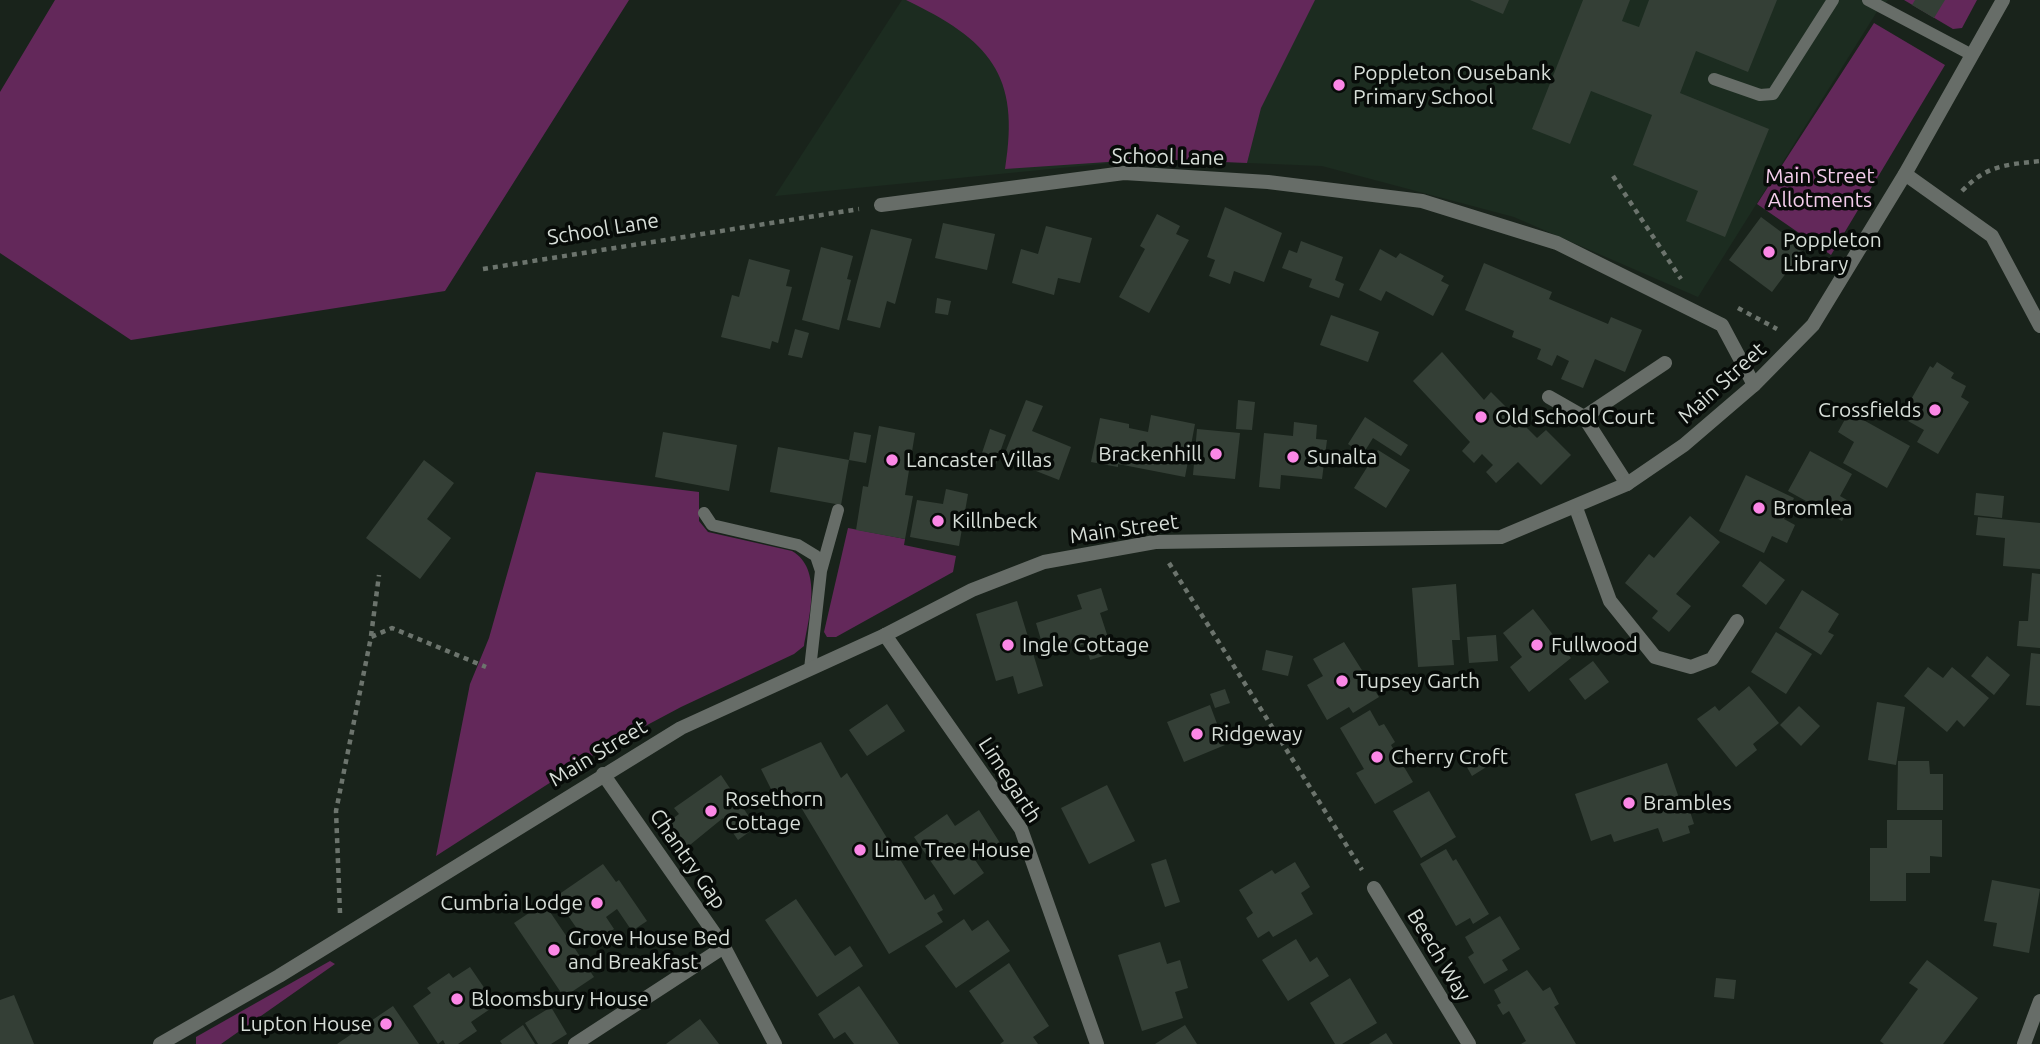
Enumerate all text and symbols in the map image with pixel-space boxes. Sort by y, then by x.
place label: Poppleton Ousebank Primary School [1353,60,1551,110]
marker: Poppleton Ousebank Primary School [1331,77,1347,93]
street label: School Lane [1111,143,1225,171]
park label: Main Street Allotments [1765,163,1875,213]
street label: School Lane [545,208,661,250]
place label: Poppleton Library [1783,227,1882,277]
marker: Poppleton Library [1761,244,1777,260]
street label: Main Street [1673,337,1771,429]
place label: Crossfields [1818,397,1921,423]
marker: Crossfields [1927,402,1943,418]
place label: Old School Court [1495,404,1655,430]
marker: Old School Court [1473,409,1489,425]
place label: Brackenhill [1098,441,1202,467]
place label: Sunalta [1307,444,1377,470]
marker: Brackenhill [1208,446,1224,462]
place label: Lancaster Villas [906,447,1052,473]
marker: Sunalta [1285,449,1301,465]
marker: Lancaster Villas [884,452,900,468]
place label: Bromlea [1773,495,1853,521]
marker: Bromlea [1751,500,1767,516]
place label: Killnbeck [952,508,1038,534]
street label: Main Street [1068,509,1180,549]
marker: Killnbeck [930,513,946,529]
place label: Ingle Cottage [1022,632,1149,658]
place label: Fullwood [1551,632,1638,658]
marker: Ingle Cottage [1000,637,1016,653]
marker: Fullwood [1529,637,1545,653]
place label: Tupsey Garth [1356,668,1480,694]
marker: Tupsey Garth [1334,673,1350,689]
street label: Main Street [545,714,651,792]
place label: Ridgeway [1211,721,1302,747]
marker: Ridgeway [1189,726,1205,742]
street label: Limegarth [973,733,1047,827]
place label: Cherry Croft [1391,744,1508,770]
marker: Cherry Croft [1369,749,1385,765]
place label: Rosethorn Cottage [725,786,824,836]
place label: Brambles [1643,790,1732,816]
marker: Brambles [1621,795,1637,811]
marker: Rosethorn Cottage [703,803,719,819]
street label: Chantry Gap [644,804,732,914]
place label: Lime Tree House [874,837,1031,863]
marker: Lime Tree House [852,842,868,858]
place label: Cumbria Lodge [440,890,583,916]
marker: Cumbria Lodge [589,895,605,911]
street label: Beech Way [1402,904,1476,1006]
place label: Grove House Bed and Breakfast [568,925,730,975]
marker: Grove House Bed and Breakfast [546,942,562,958]
place label: Bloomsbury House [471,986,649,1012]
marker: Bloomsbury House [449,991,465,1007]
place label: Lupton House [240,1011,372,1037]
marker: Lupton House [378,1016,394,1032]

